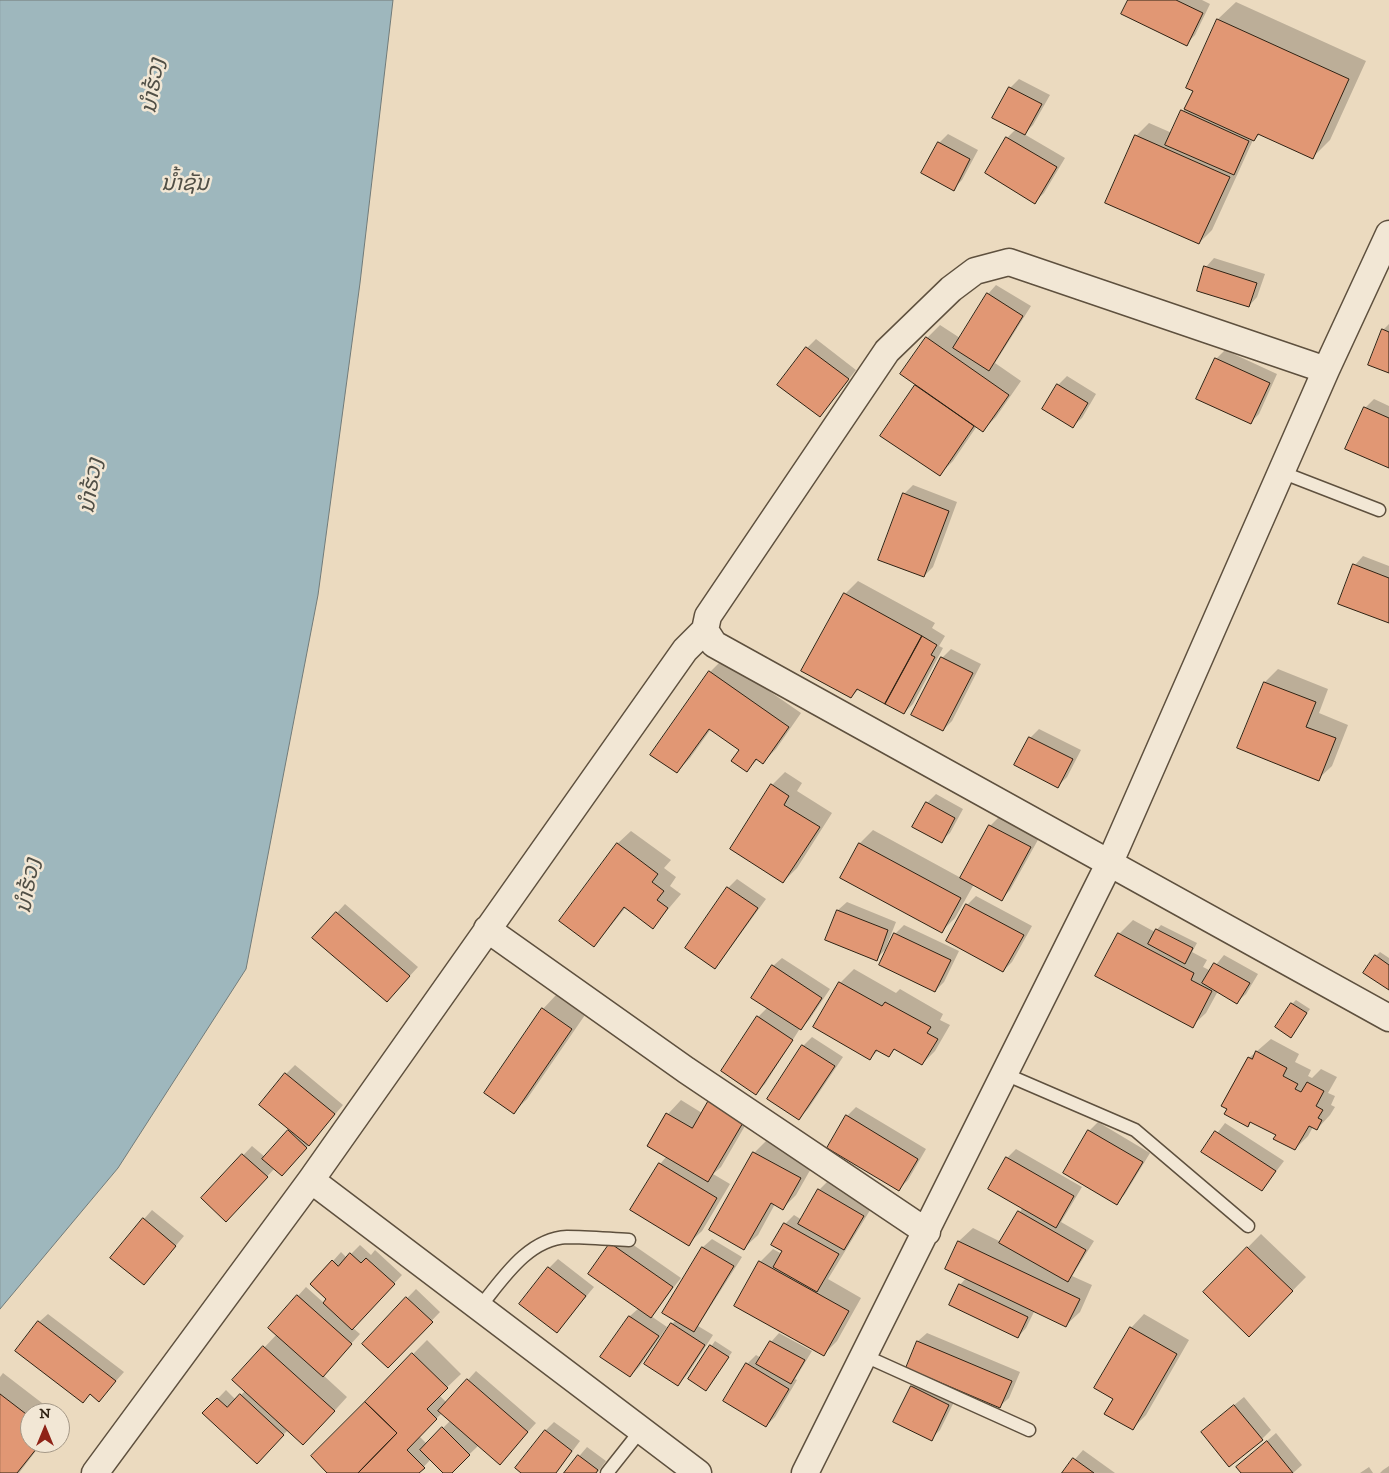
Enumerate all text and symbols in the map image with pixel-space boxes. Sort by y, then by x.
water label: ນຳ້ຮວງ [138,57,172,115]
water label: ນ້ຳຊັນ [161,172,209,198]
water label: ນຳ້ຮວງ [76,457,110,515]
water label: ນຳ້ຮວງ [12,857,48,915]
north arrow [20,1403,70,1453]
text: N [39,1405,51,1423]

